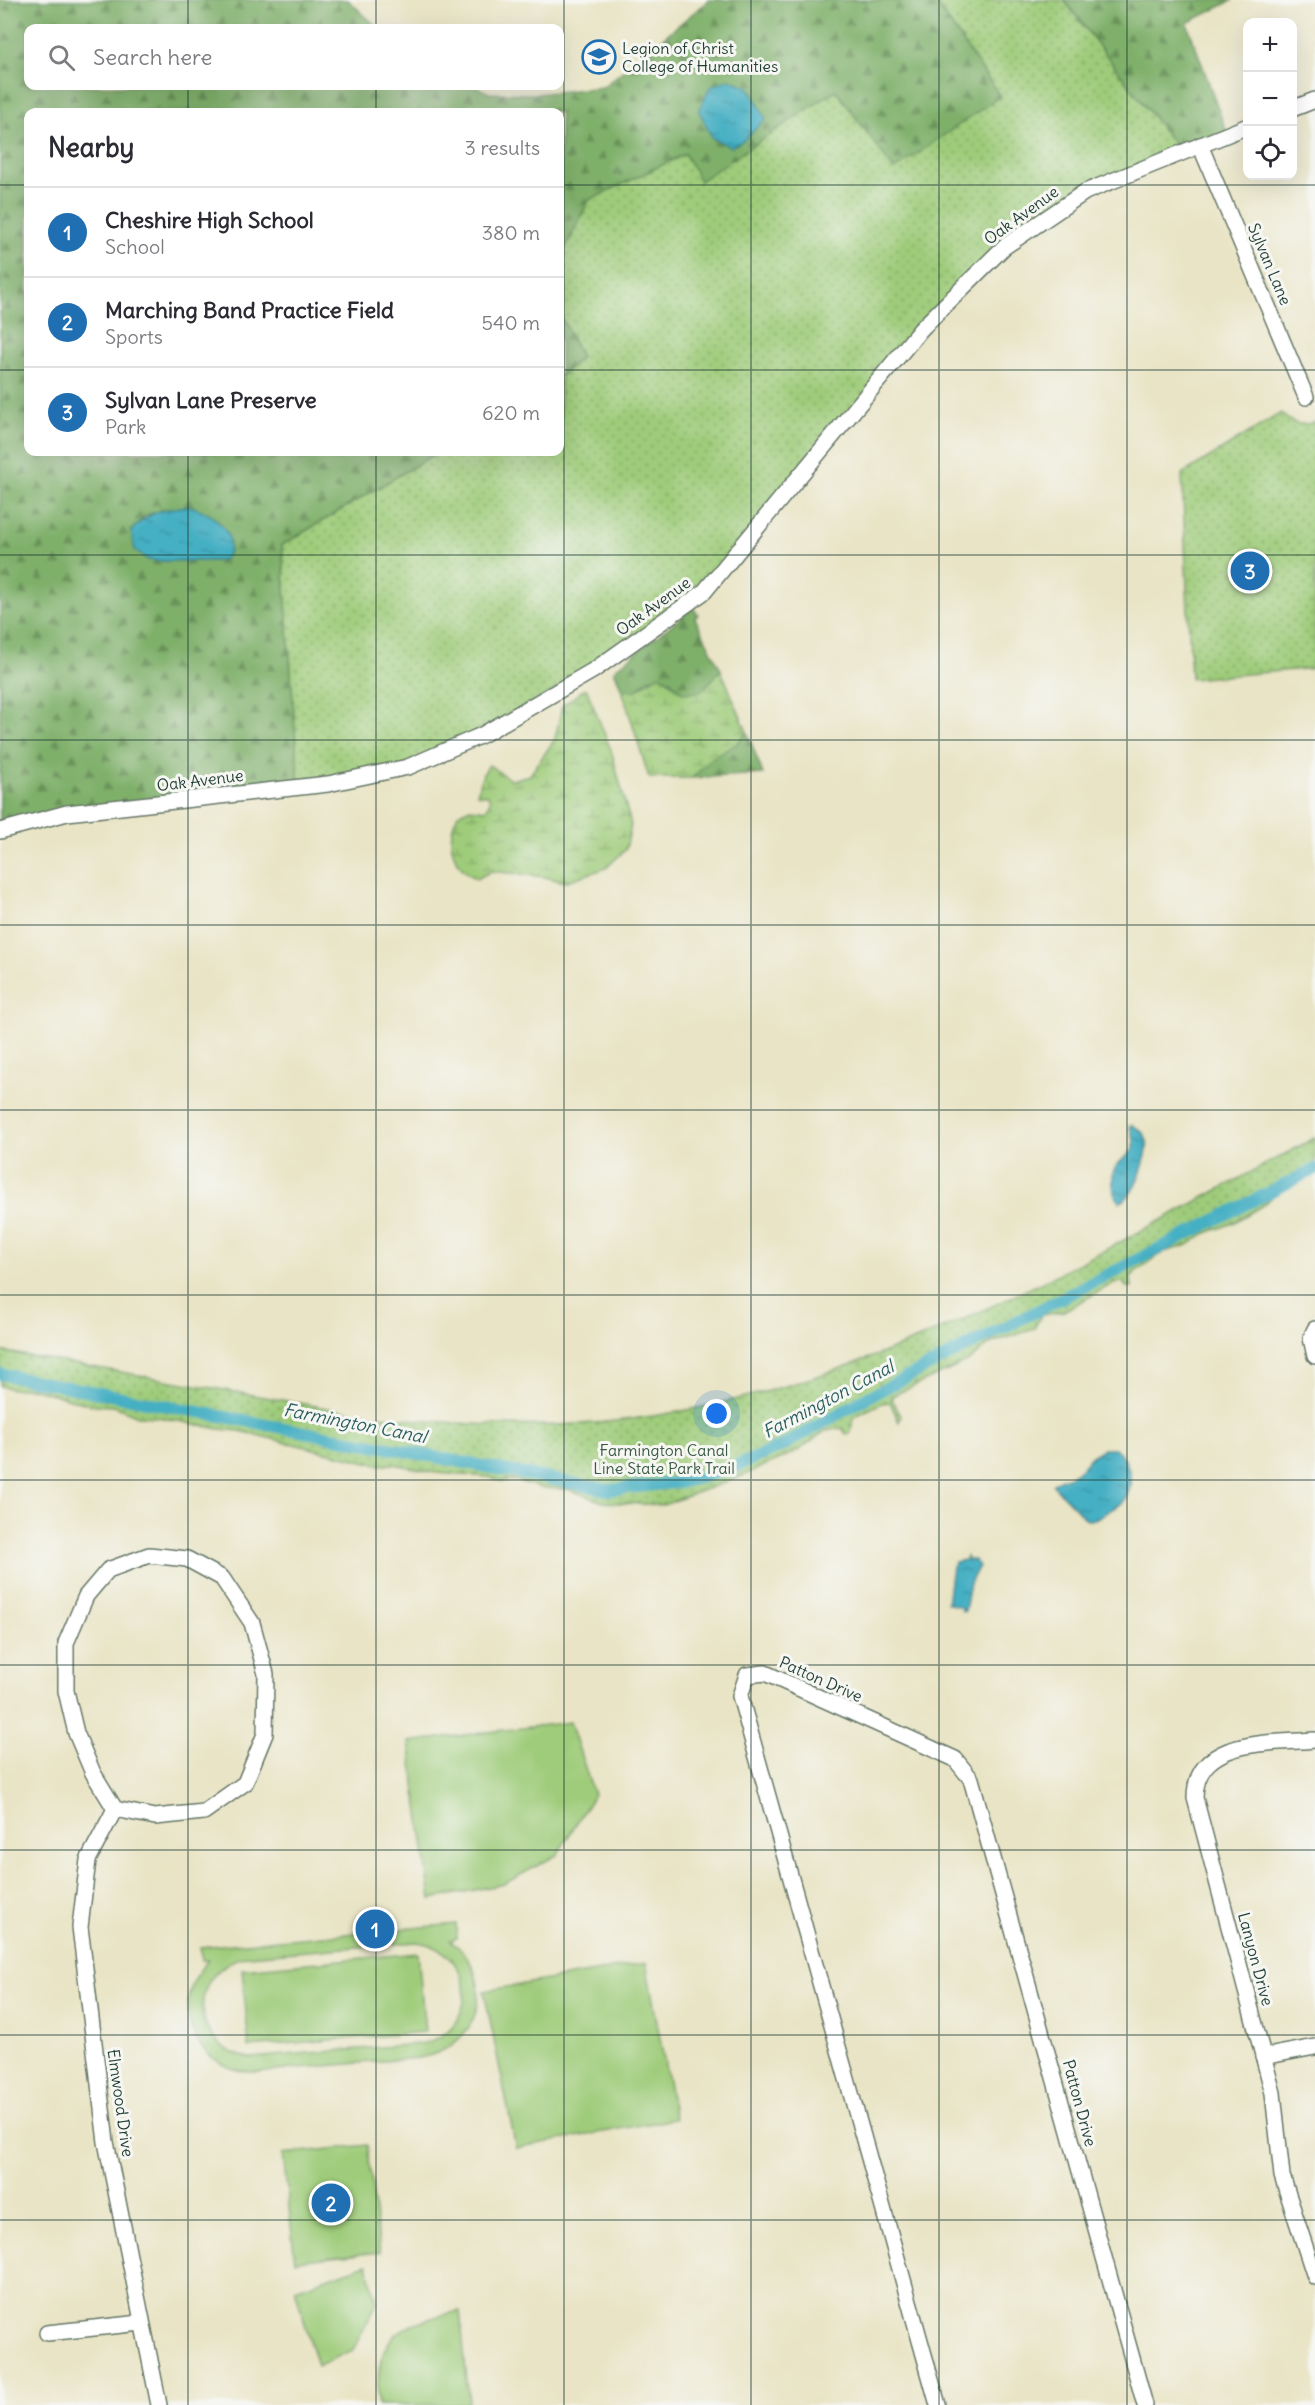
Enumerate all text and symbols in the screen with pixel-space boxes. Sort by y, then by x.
map controls [1243,18,1297,180]
button: + [1243,18,1297,72]
search box [24,24,564,90]
place label: Legion of Christ College of Humanities [622,38,778,76]
school or university icon: Legion of Christ College of Humanities [581,39,617,75]
icon: search [45,41,78,74]
text: Search here [93,43,212,71]
button: − [1243,72,1297,126]
button: locate [1243,126,1297,180]
text: Nearby [48,131,134,164]
text: 3 results [464,135,540,160]
street label: Oak Avenue [980,181,1062,249]
text: Cheshire High School [105,206,314,234]
text: 1 [64,220,71,245]
text: 380 m [482,220,540,245]
street label: Sylvan Lane [1244,220,1296,308]
text: School [105,234,165,259]
text: Marching Band Practice Field [105,296,394,324]
text: 2 [62,310,73,335]
text: 540 m [481,310,540,335]
text: Sports [105,324,163,349]
text: Sylvan Lane Preserve [105,386,317,414]
text: 3 [62,400,73,425]
text: 620 m [482,400,540,425]
text: Park [105,414,146,439]
pin: 3 [1230,548,1270,594]
street label: Oak Avenue [612,572,694,640]
street label: Oak Avenue [156,765,244,795]
water label: Farmington Canal [759,1353,900,1443]
water label: Farmington Canal [282,1398,431,1449]
your location [702,1399,731,1428]
park label: Farmington Canal Line State Park Trail [593,1440,735,1478]
street label: Patton Drive [776,1652,866,1706]
pin: 1 [356,1906,394,1952]
street label: Lanyon Drive [1234,1910,1278,2008]
street label: Elmwood Drive [104,2048,138,2158]
street label: Patton Drive [1059,2057,1101,2149]
pin: 2 [312,2180,350,2226]

